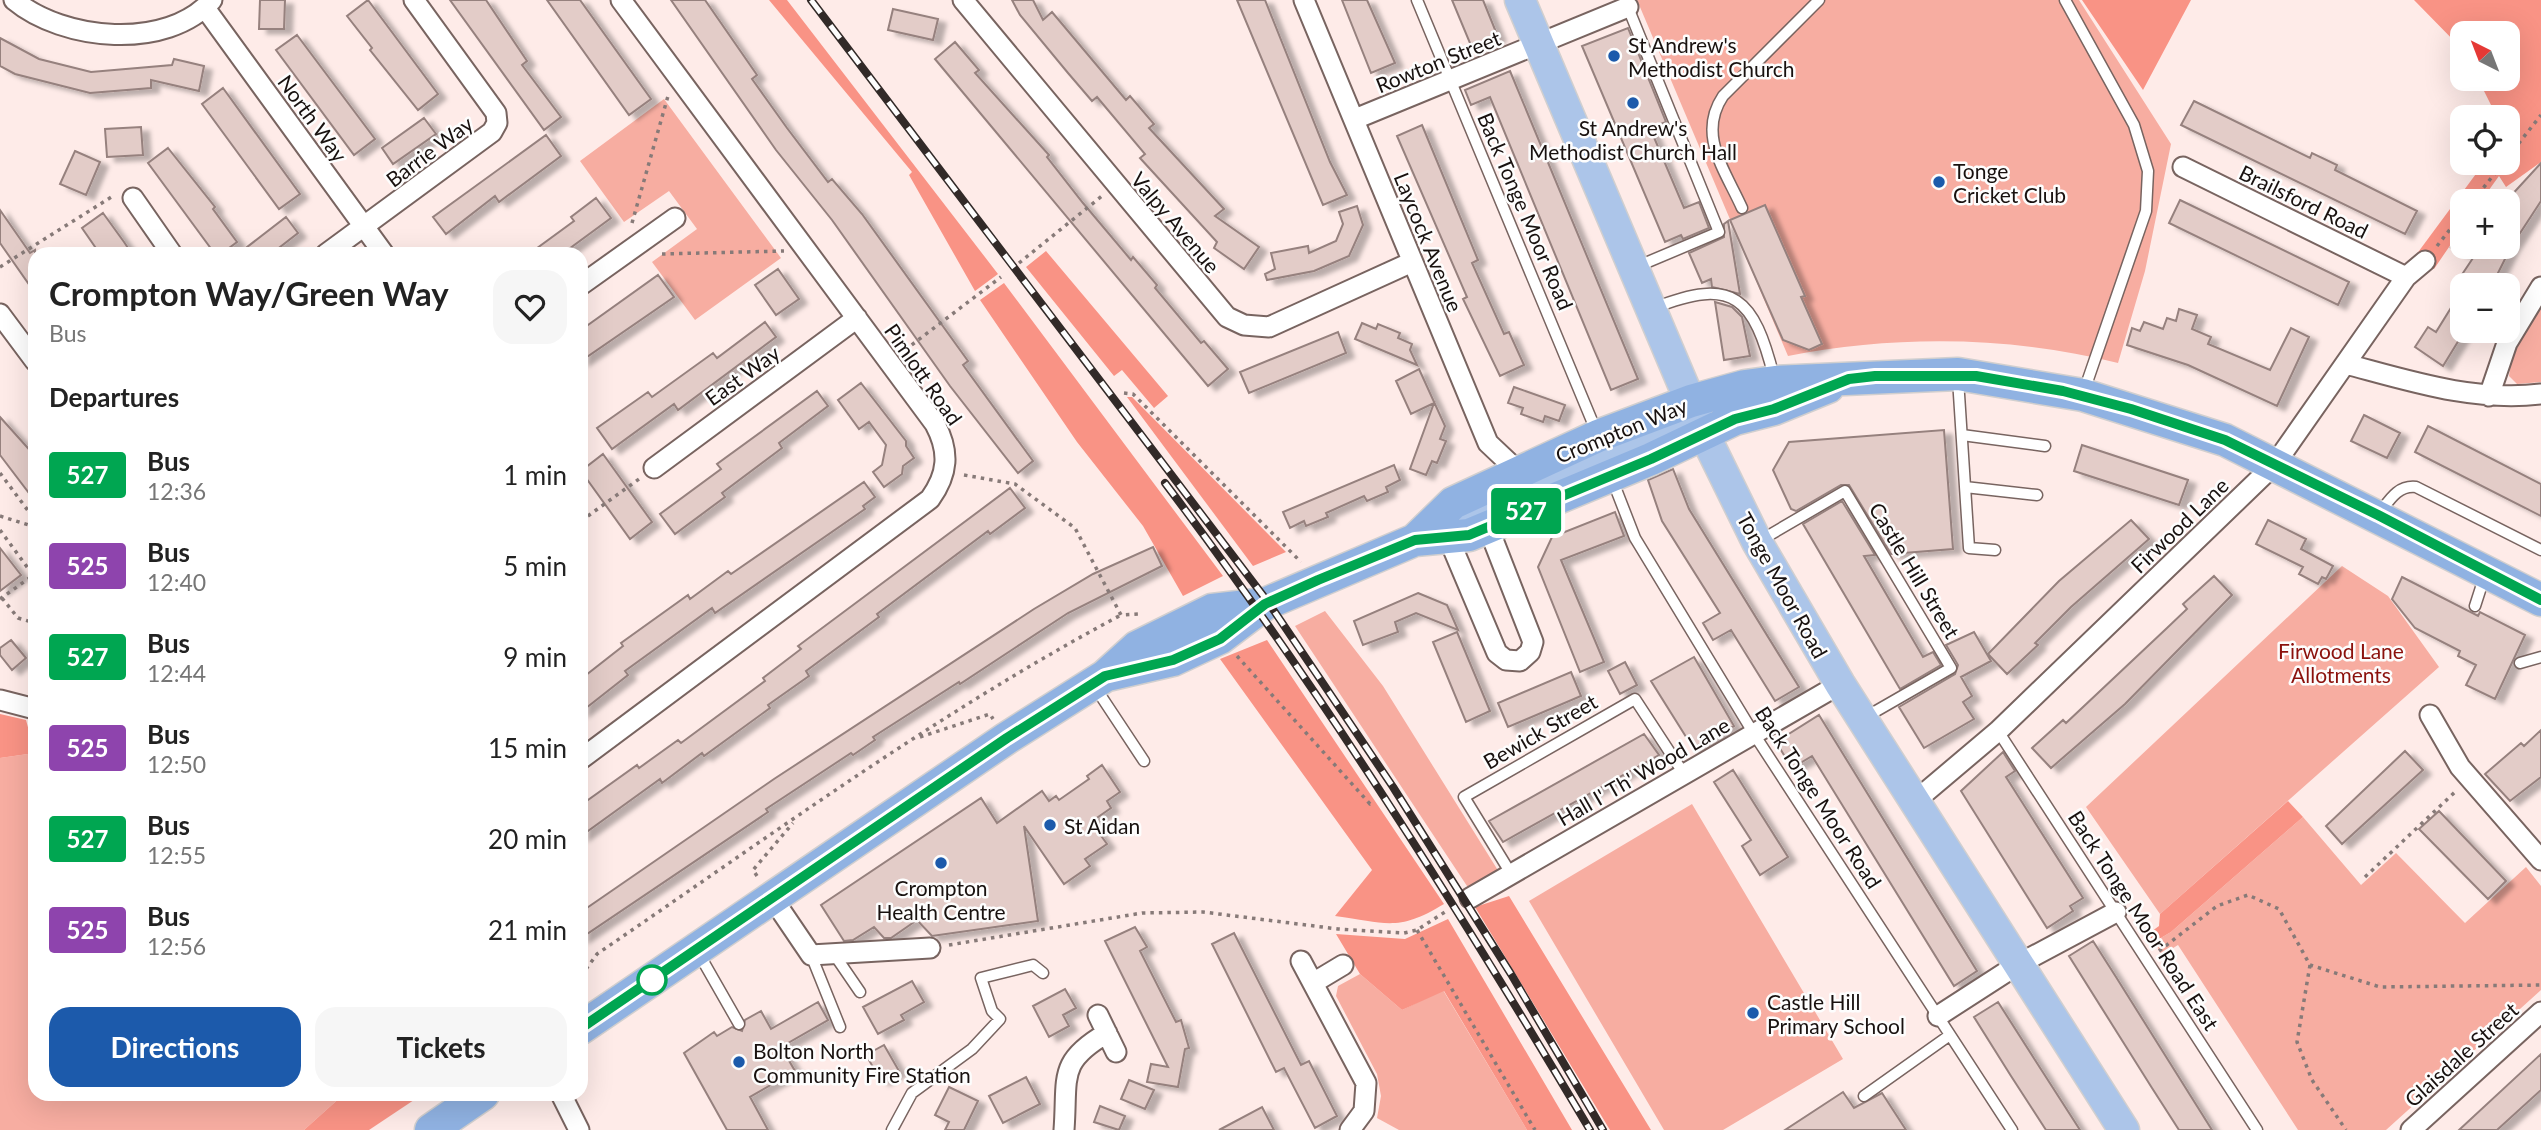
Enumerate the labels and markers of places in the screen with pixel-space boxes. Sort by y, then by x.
place label: St Andrew's Methodist Church [1628,32,1795,81]
marker: St Andrew's Methodist Church [1606,48,1622,64]
marker: St Andrew's Methodist Church Hall [1625,95,1641,111]
place label: St Andrew's Methodist Church Hall [1529,115,1737,164]
place label: Tonge Cricket Club [1953,158,2066,207]
marker: Tonge Cricket Club [1931,174,1947,190]
place label: St Aidan [1064,813,1140,838]
marker: St Aidan [1042,817,1058,833]
marker: Crompton Health Centre [933,855,949,871]
place label: Crompton Health Centre [876,875,1006,924]
unlabelled marker [637,965,667,995]
place label: Castle Hill Primary School [1767,989,1905,1038]
marker: Castle Hill Primary School [1745,1005,1761,1021]
place label: Bolton North Community Fire Station [753,1038,971,1087]
marker: Bolton North Community Fire Station [731,1054,747,1070]

